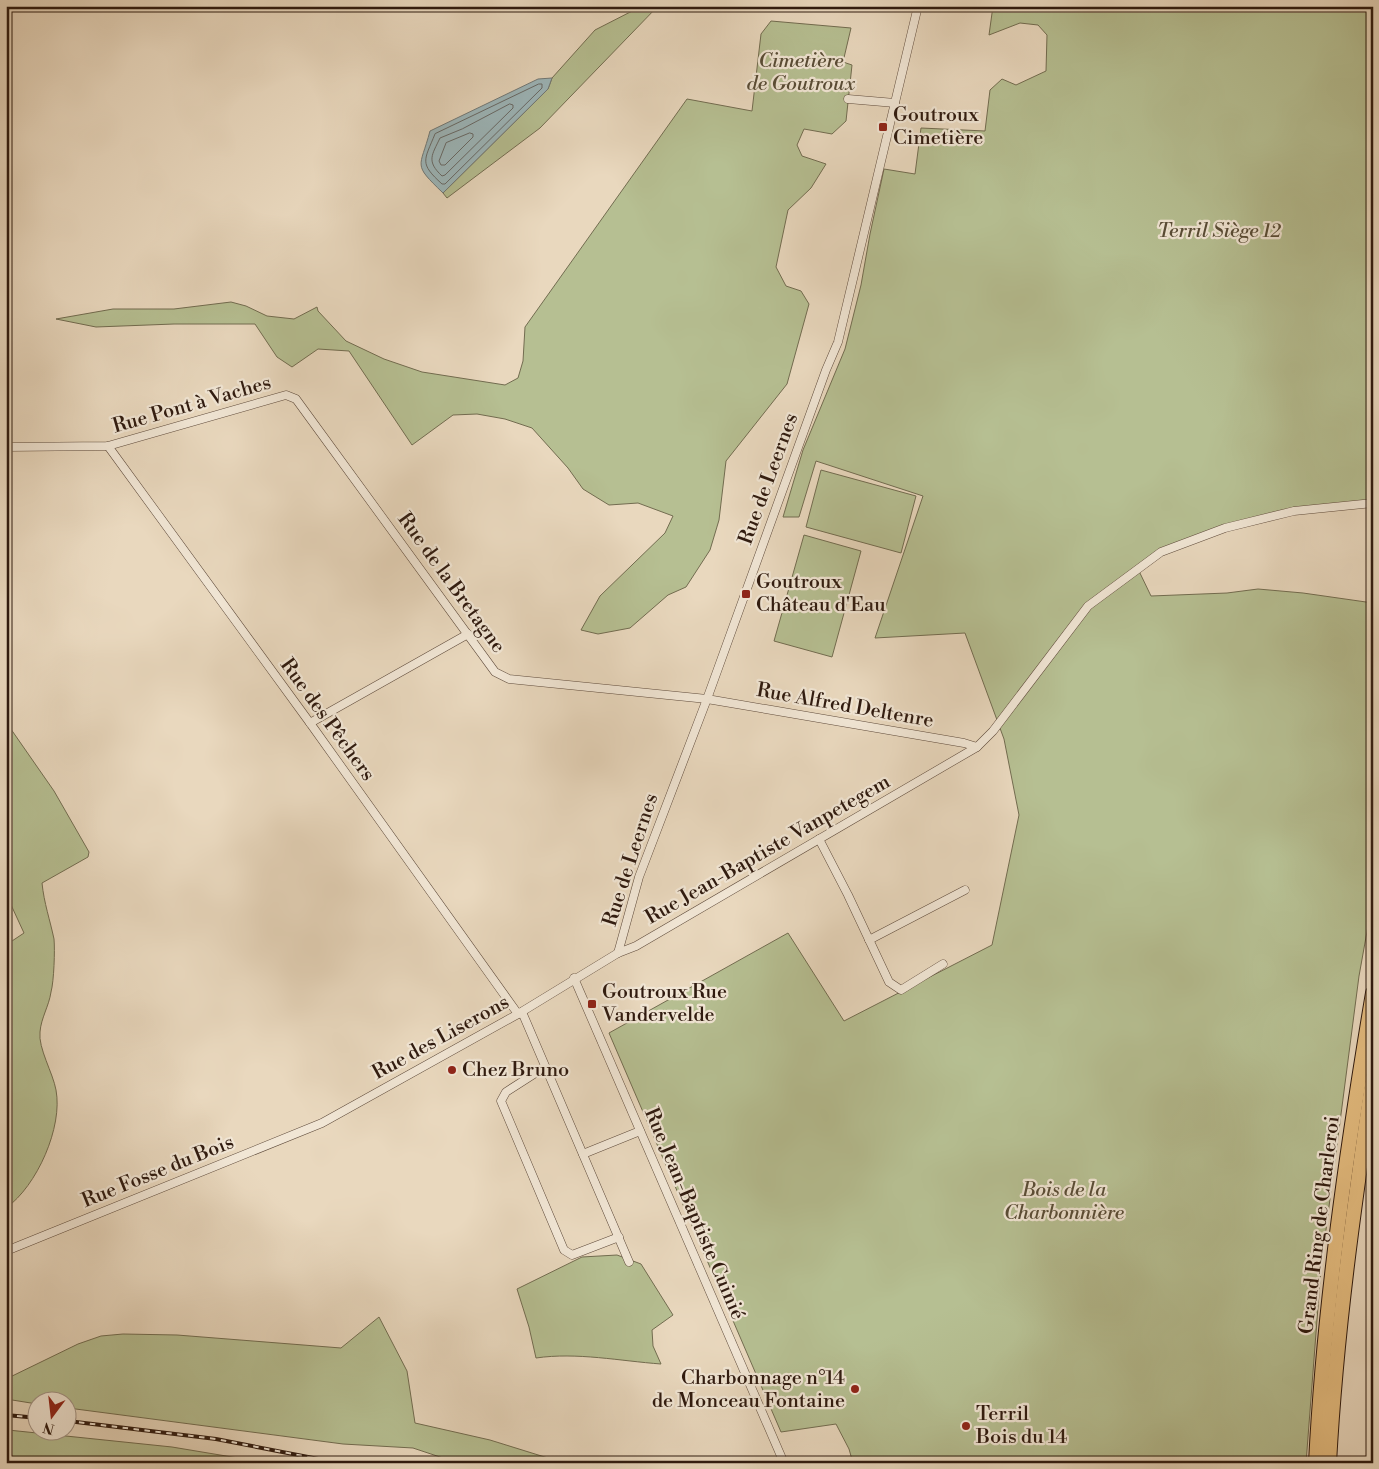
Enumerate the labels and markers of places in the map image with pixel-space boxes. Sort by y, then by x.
place label: Goutroux Cimetière [893,103,983,151]
marker: Goutroux Cimetière [877,121,889,133]
place label: Goutroux Château d'Eau [756,570,886,618]
marker: Goutroux Château d'Eau [740,588,752,600]
place label: Goutroux Rue Vandervelde [601,980,727,1028]
marker: Goutroux Rue Vandervelde [586,998,598,1010]
place label: Chez Bruno [462,1058,569,1083]
marker: Chez Bruno [446,1064,458,1076]
place label: Charbonnage n°14 de Monceau Fontaine [652,1366,845,1414]
marker: Charbonnage n°14 de Monceau Fontaine [849,1383,861,1395]
place label: Terril Bois du 14 [975,1402,1067,1450]
marker: Terril Bois du 14 [960,1420,972,1432]

